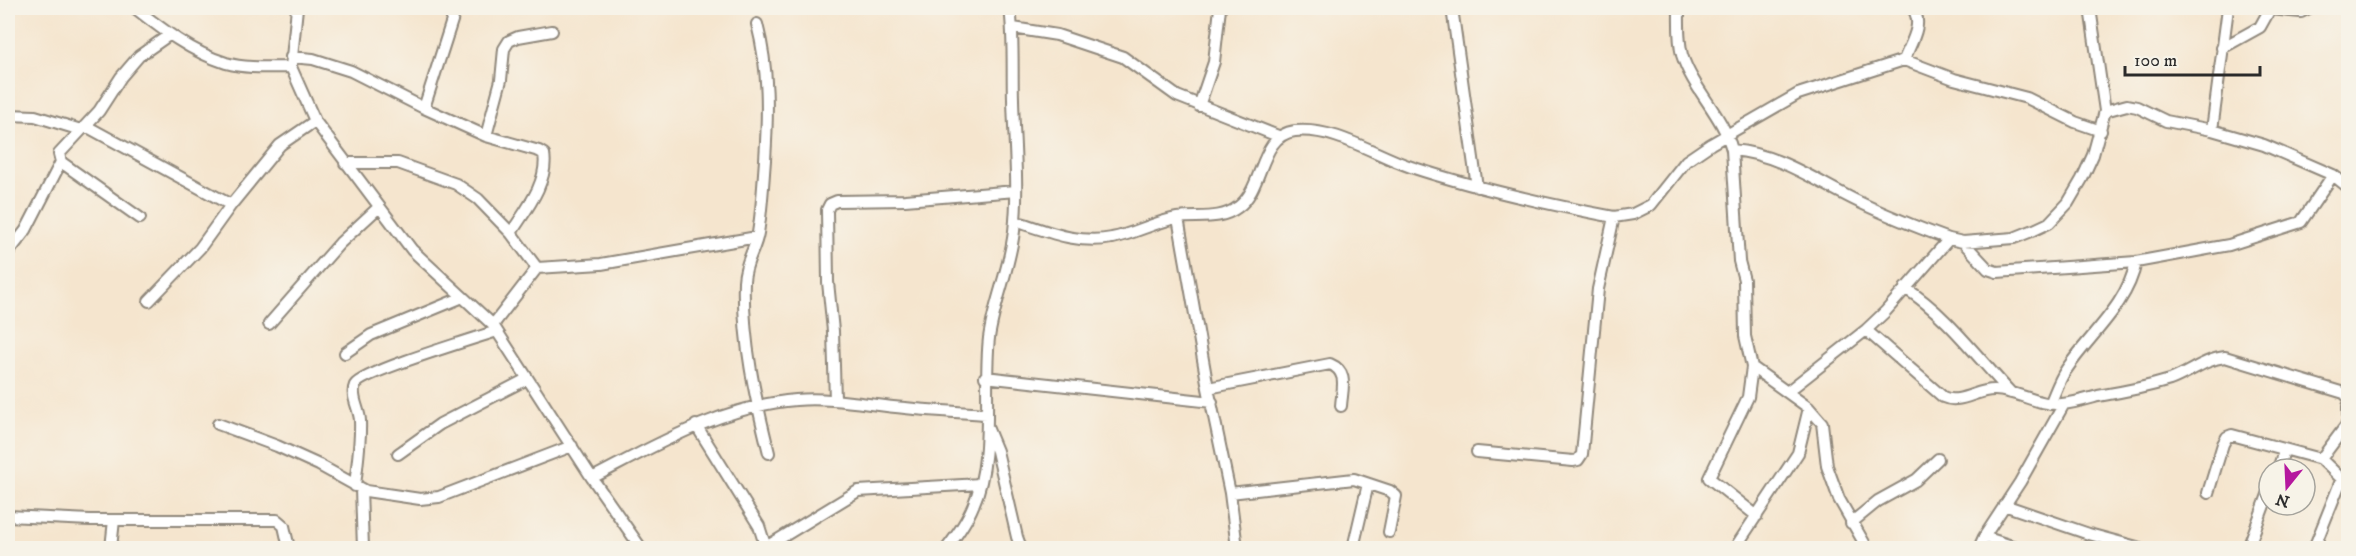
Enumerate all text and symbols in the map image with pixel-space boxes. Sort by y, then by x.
scale bar [2125,39,2260,77]
text: 100 m [2134,50,2177,72]
north arrow [2257,457,2317,517]
text: N [2273,489,2292,512]

